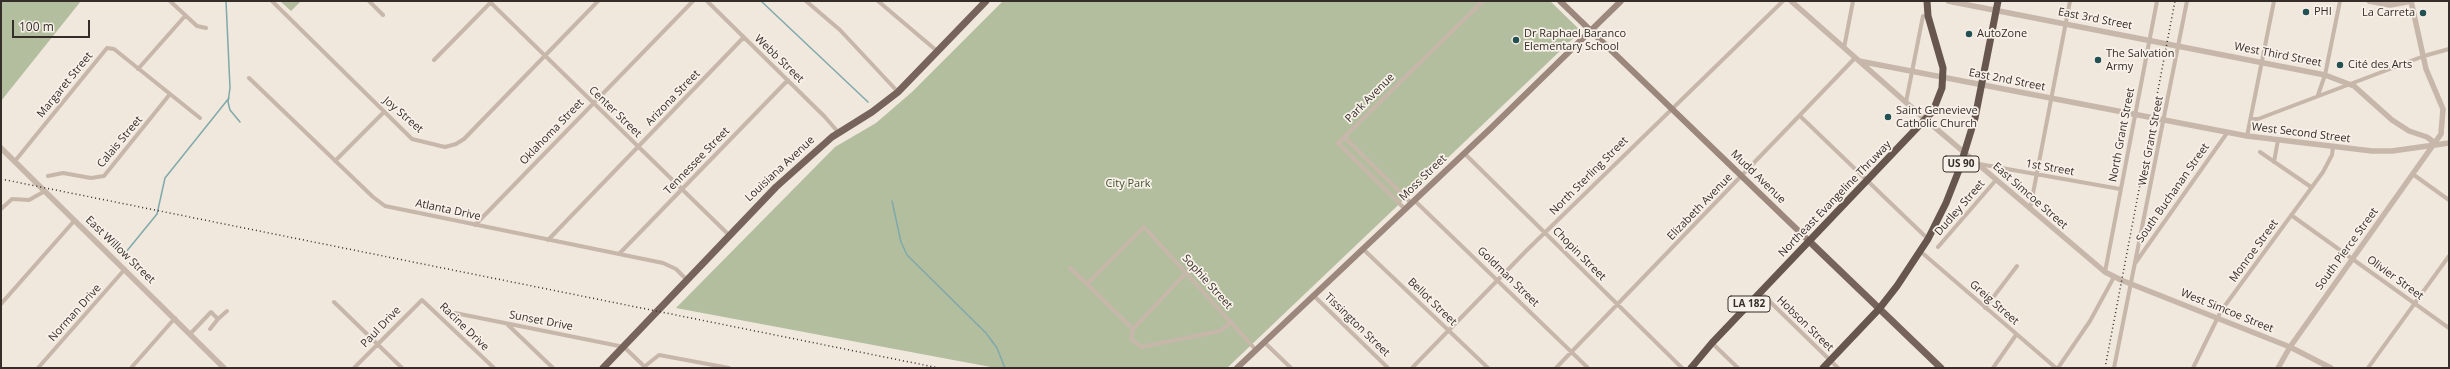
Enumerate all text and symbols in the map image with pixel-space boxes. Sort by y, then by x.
street label: East 3rd Street [2057,5,2133,33]
place label: PHI [2314,5,2332,19]
place label: La Carreta [2362,6,2415,20]
marker: PHI [2301,7,2311,17]
marker: La Carreta [2418,8,2428,18]
scale bar [14,12,92,38]
text: 100 m [19,18,54,35]
place label: Dr Raphael Baranco Elementary School [1524,27,1626,53]
place label: AutoZone [1977,27,2027,41]
marker: AutoZone [1964,29,1974,39]
street label: Webb Street [752,32,806,86]
marker: Dr Raphael Baranco Elementary School [1511,35,1521,45]
street label: West Third Street [2233,40,2323,70]
place label: The Salvation Army [2106,47,2174,73]
street label: Margaret Street [34,49,96,121]
marker: The Salvation Army [2093,55,2103,65]
place label: Cité des Arts [2348,58,2412,72]
marker: Cité des Arts [2335,60,2345,70]
street label: East 2nd Street [1968,66,2046,94]
street label: Arizona Street [643,67,703,129]
street label: Park Avenue [1343,71,1397,125]
street label: Center Street [586,84,644,140]
street label: North Grant Street [2106,87,2138,183]
street label: Joy Street [380,94,426,136]
street label: West Grant Street [2136,95,2166,187]
street label: Oklahoma Street [517,96,587,168]
place label: Saint Genevieve Catholic Church [1896,104,1978,130]
marker: Saint Genevieve Catholic Church [1883,112,1893,122]
street label: Calais Street [95,113,145,171]
street label: West Second Street [2251,120,2351,146]
street label: Tennessee Street [662,125,732,197]
street label: Louisiana Avenue [743,133,817,205]
street label: North Sterling Street [1547,134,1631,218]
street label: Northeast Evangeline Thruway [1776,138,1894,260]
street label: South Buchanan Street [2134,141,2212,245]
street label: Mudd Avenue [1728,148,1788,206]
street label: Moss Street [1397,152,1449,204]
road number: US 90 [1943,156,1979,172]
street label: 1st Street [2025,157,2075,179]
street label: East Simcoe Street [1990,160,2070,232]
street label: Elizabeth Avenue [1665,171,1735,243]
park label: City Park [1106,177,1150,191]
street label: Dudley Street [1932,177,1988,239]
street label: Atlanta Drive [414,197,482,223]
street label: South Pierce Street [2313,205,2381,293]
street label: East Willow Street [83,213,157,287]
street label: Monroe Street [2227,217,2281,285]
street label: Chopin Street [1550,225,1608,283]
street label: Goldman Street [1474,244,1542,310]
street label: Sophie Street [1179,252,1235,312]
street label: Olivier Street [2364,253,2426,303]
street label: Bellot Street [1405,275,1459,329]
street label: Greig Street [1967,278,2021,328]
street label: Norman Drive [46,282,104,344]
street label: West Simcoe Street [2179,286,2275,336]
street label: Tissington Street [1322,290,1392,360]
street label: Hobson Street [1774,294,1836,354]
road number: LA 182 [1728,296,1770,312]
street label: Racine Drive [437,300,491,354]
street label: Paul Drive [358,304,404,350]
street label: Sunset Drive [508,308,574,334]

